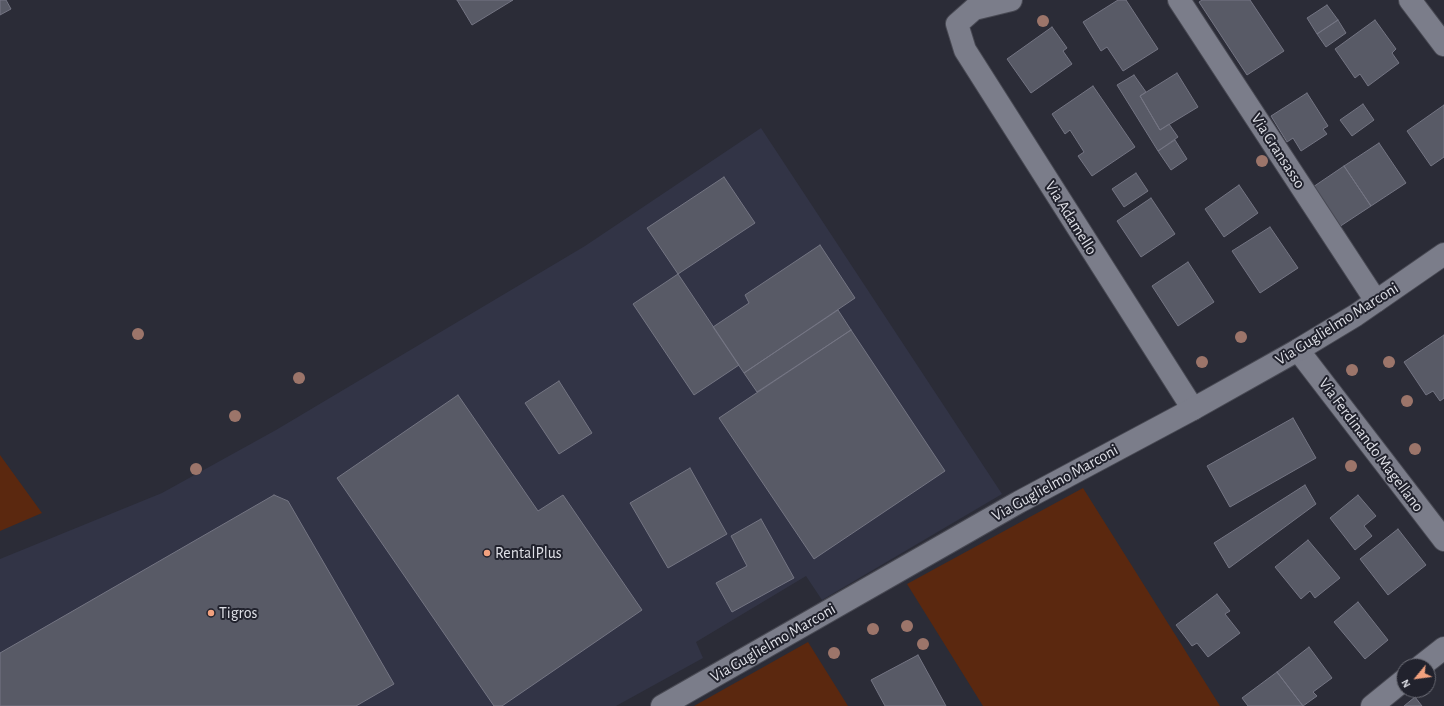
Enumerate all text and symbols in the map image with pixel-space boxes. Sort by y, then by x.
street label: Via Gransasso [1247,110,1309,192]
street label: Via Adamello [1041,178,1101,258]
street label: Via Guglielmo Marconi [1272,278,1402,370]
street label: Via Ferdinando Magellano [1314,374,1428,516]
street label: Via Guglielmo Marconi [988,440,1122,526]
place label: RentalPlus [495,543,562,563]
marker: RentalPlus [482,548,492,558]
street label: Via Guglielmo Marconi [707,599,839,687]
place label: Tigros [219,603,257,623]
marker: Tigros [206,608,216,618]
north arrow [1396,658,1436,698]
text: N [1399,678,1413,690]

